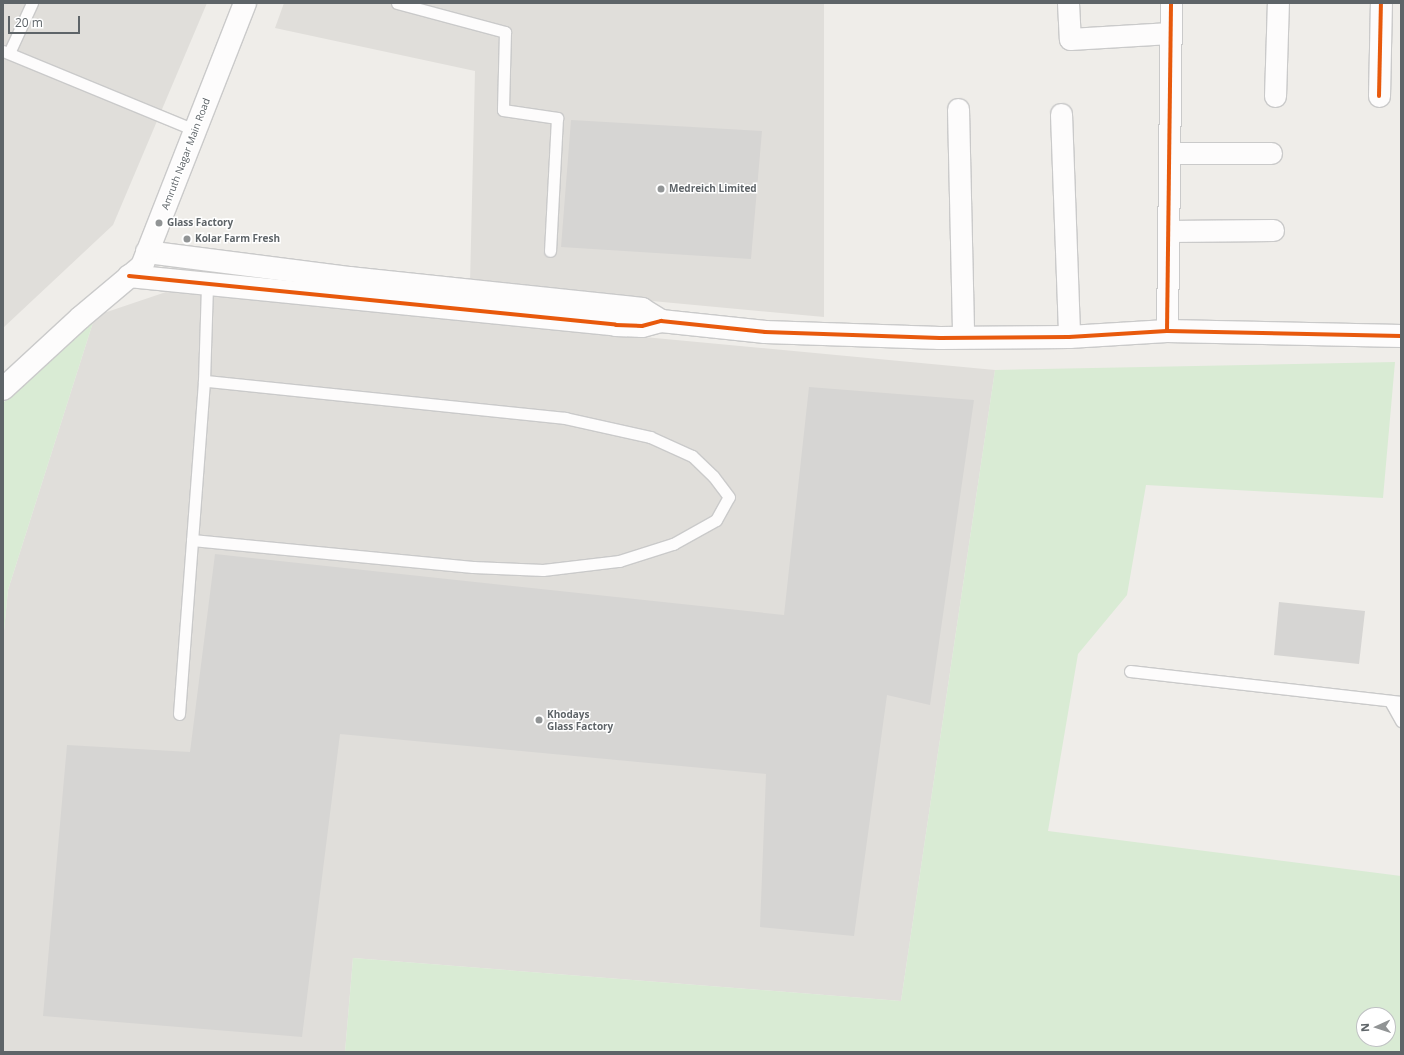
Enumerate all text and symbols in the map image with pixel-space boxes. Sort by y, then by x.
scale bar [10,8,82,34]
text: 20 m [15,14,43,31]
street label: Amruth Nagar Main Road [159,97,213,211]
place label: Medreich Limited [669,183,757,195]
marker: Medreich Limited [656,184,666,194]
place label: Glass Factory [167,217,233,229]
marker: Glass Factory [154,218,164,228]
place label: Kolar Farm Fresh [195,233,280,245]
marker: Kolar Farm Fresh [182,234,192,244]
place label: Khodays Glass Factory [547,708,613,732]
marker: Khodays Glass Factory [534,715,544,725]
north arrow [1356,1007,1396,1047]
text: N [1357,1023,1372,1032]

